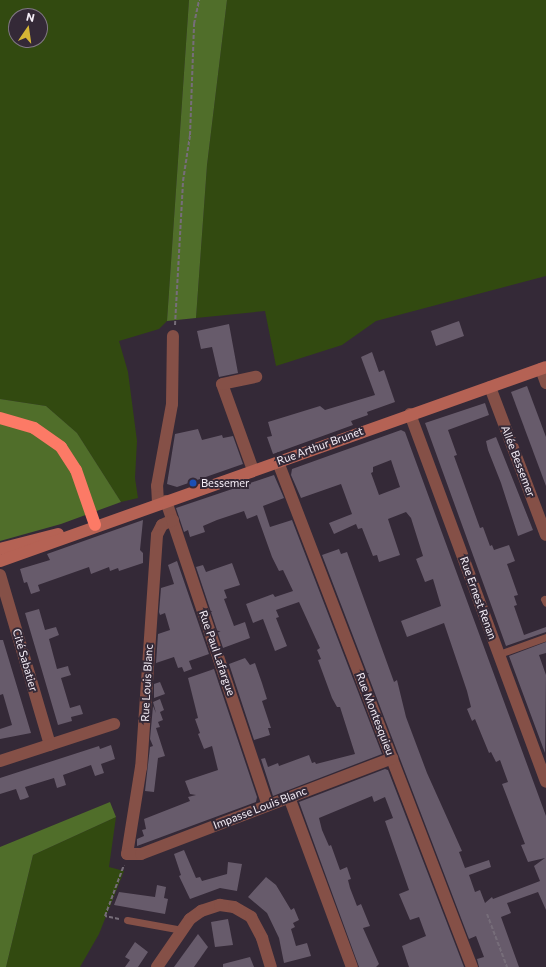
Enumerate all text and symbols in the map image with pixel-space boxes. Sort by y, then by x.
north arrow [8,8,48,48]
text: N [25,10,36,24]
street label: Allée Bessemer [498,423,538,499]
street label: Rue Arthur Brunet [275,424,365,468]
place label: Bessemer [201,476,249,490]
marker: Bessemer [188,478,198,488]
street label: Rue Ernest Renan [457,555,499,641]
street label: Rue Paul Lafargue [196,609,238,697]
street label: Cité Sabatier [10,627,40,693]
street label: Rue Louis Blanc [138,644,156,722]
street label: Rue Montesquieu [353,671,397,757]
street label: Impasse Louis Blanc [211,784,309,832]

